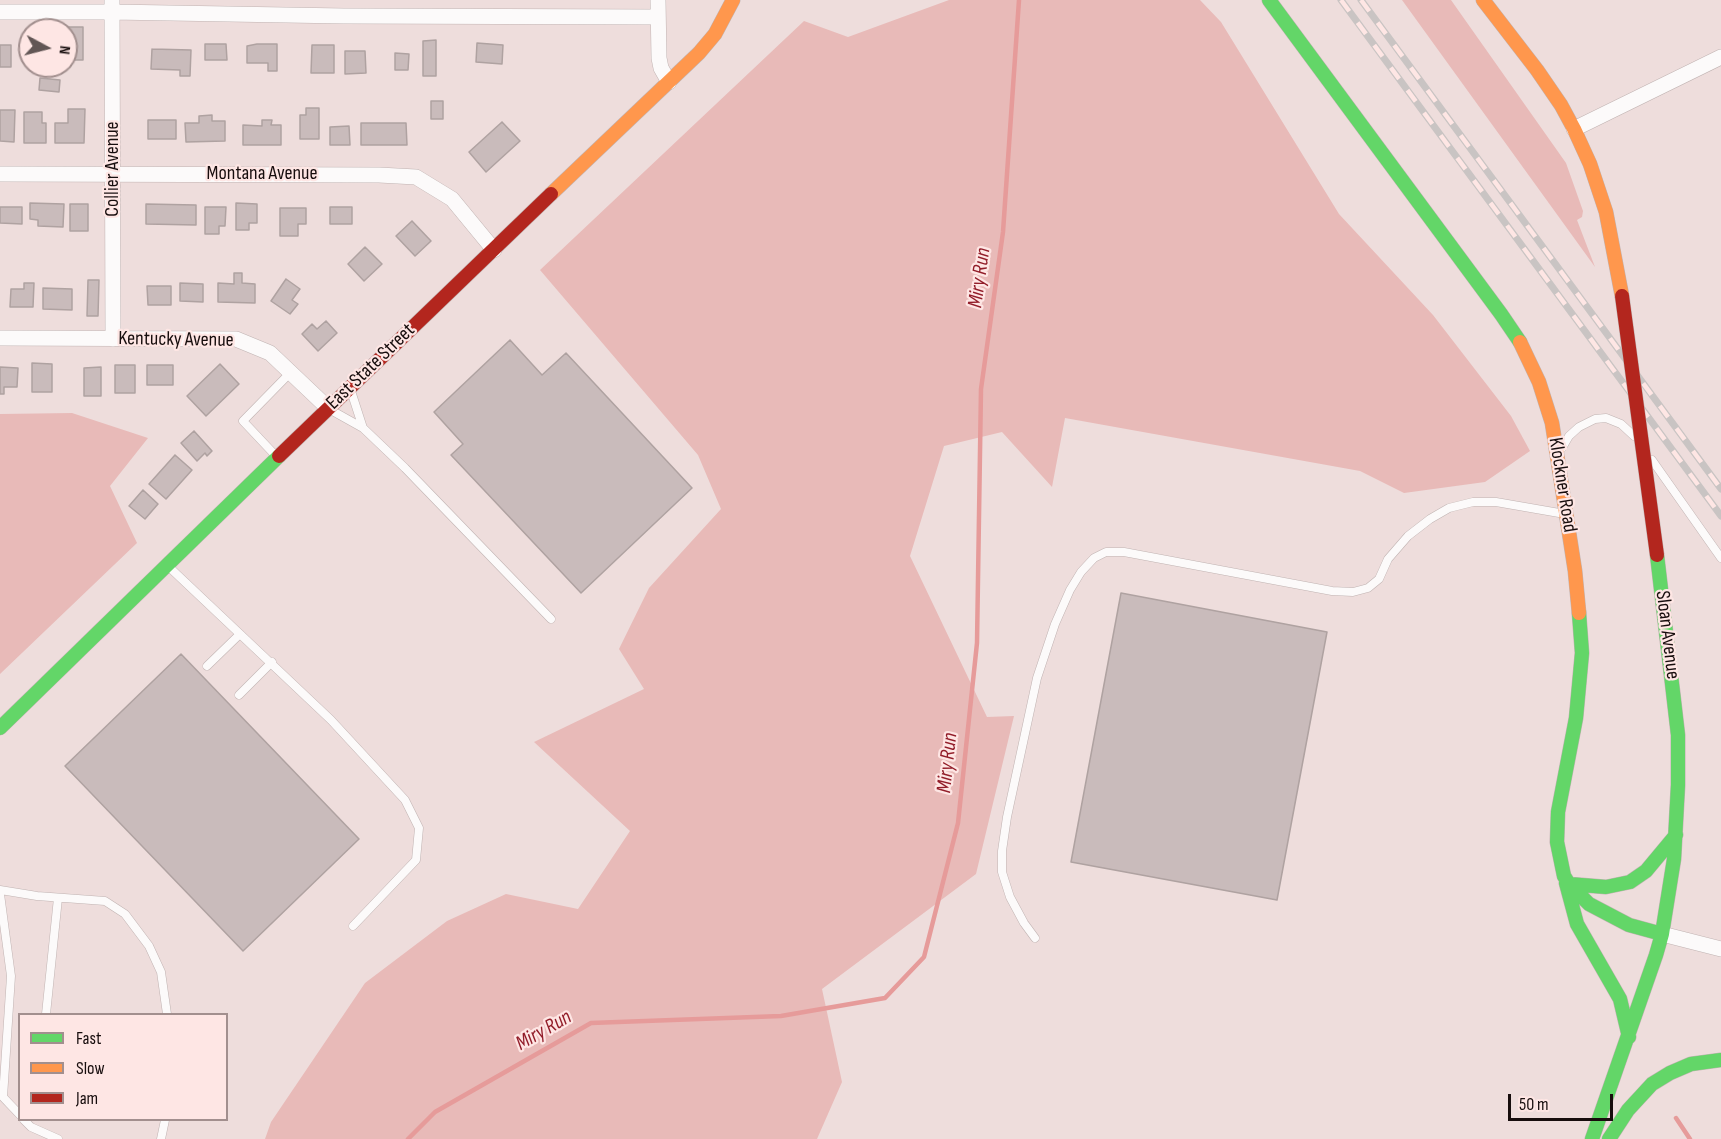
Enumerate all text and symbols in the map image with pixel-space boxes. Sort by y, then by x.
north arrow [18,18,78,78]
text: N [54,45,74,55]
street label: Collier Avenue [101,121,125,217]
street label: Montana Avenue [207,162,317,186]
water label: Miry Run [963,246,997,310]
street label: East State Street [322,319,420,415]
street label: Kentucky Avenue [118,327,234,353]
street label: Klockner Road [1543,436,1581,534]
street label: Sloan Avenue [1650,589,1684,681]
water label: Miry Run [932,732,964,794]
water label: Miry Run [512,1005,576,1057]
legend [18,1013,228,1121]
text: Fast [76,1028,101,1049]
text: Slow [76,1058,105,1079]
scale bar [1511,1082,1616,1120]
text: Jam [76,1088,98,1109]
text: 50 m [1519,1094,1549,1115]

